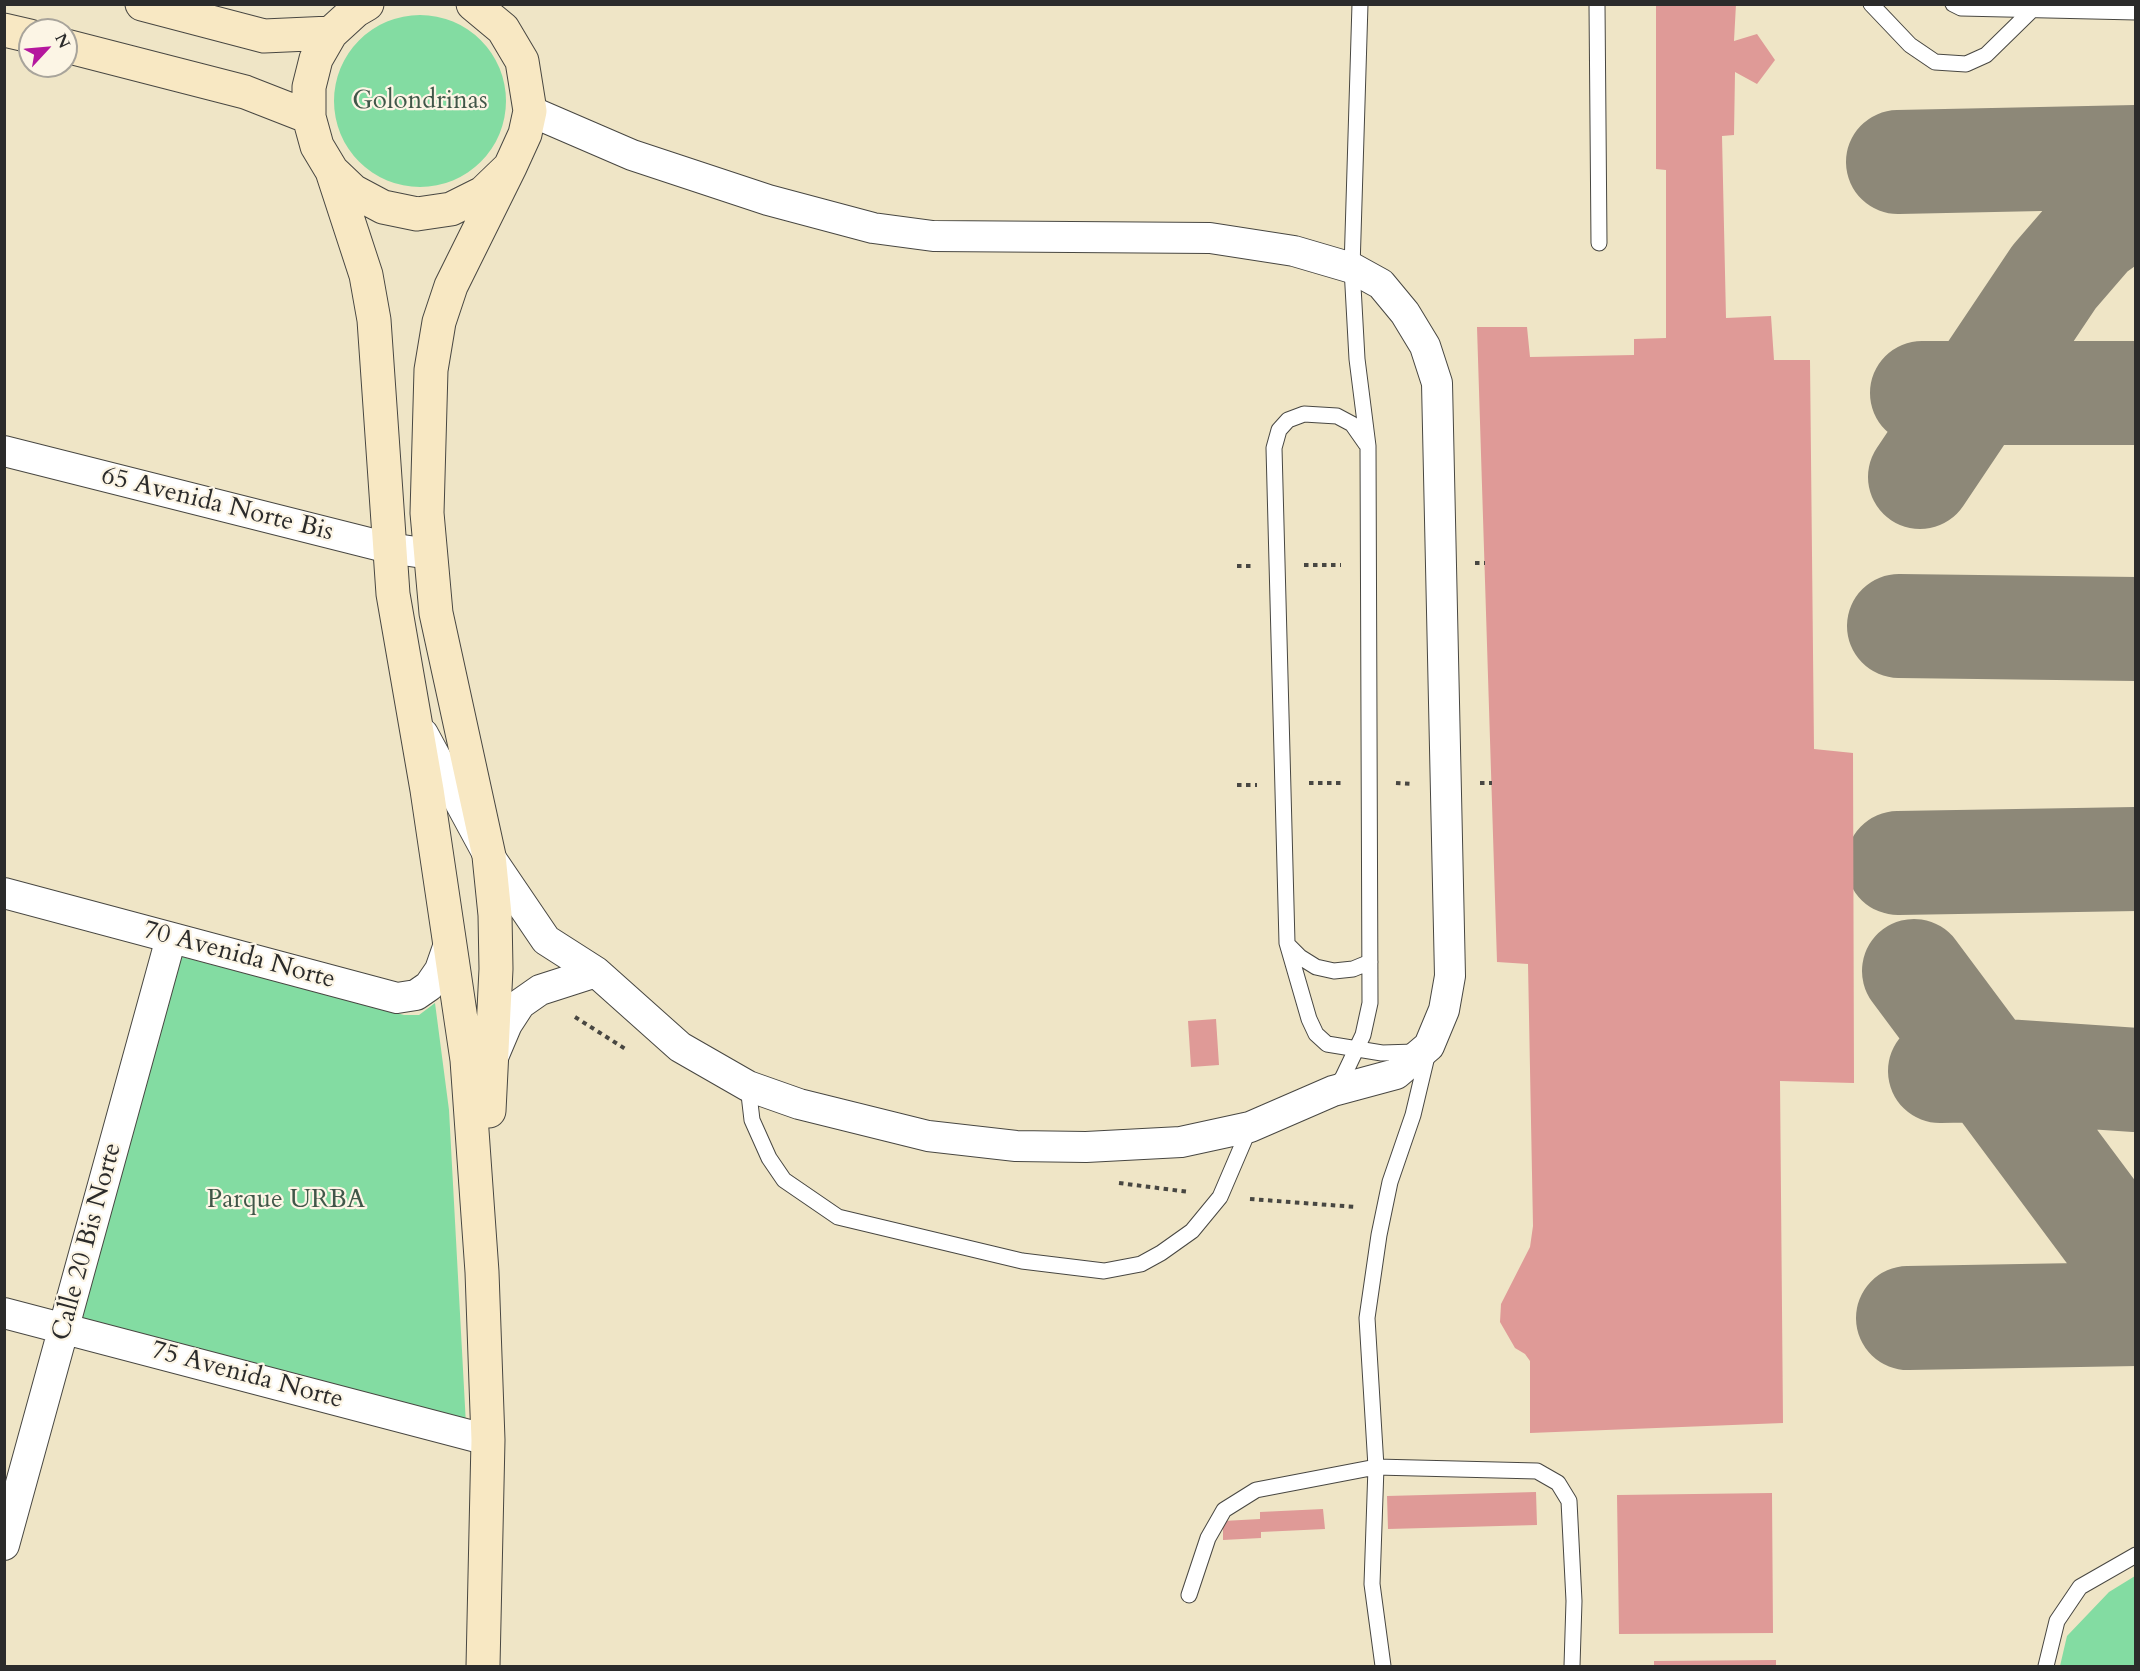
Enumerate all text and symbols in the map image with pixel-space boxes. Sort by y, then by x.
north arrow [18,18,78,78]
text: N [49,30,75,52]
park label: Golondrinas [352,86,488,118]
street label: 65 Avenida Norte Bis [98,461,336,549]
street label: 70 Avenida Norte [140,915,338,997]
street label: Calle 20 Bis Norte [47,1140,129,1344]
park label: Parque URBA [207,1185,365,1217]
street label: 75 Avenida Norte [148,1335,346,1417]

